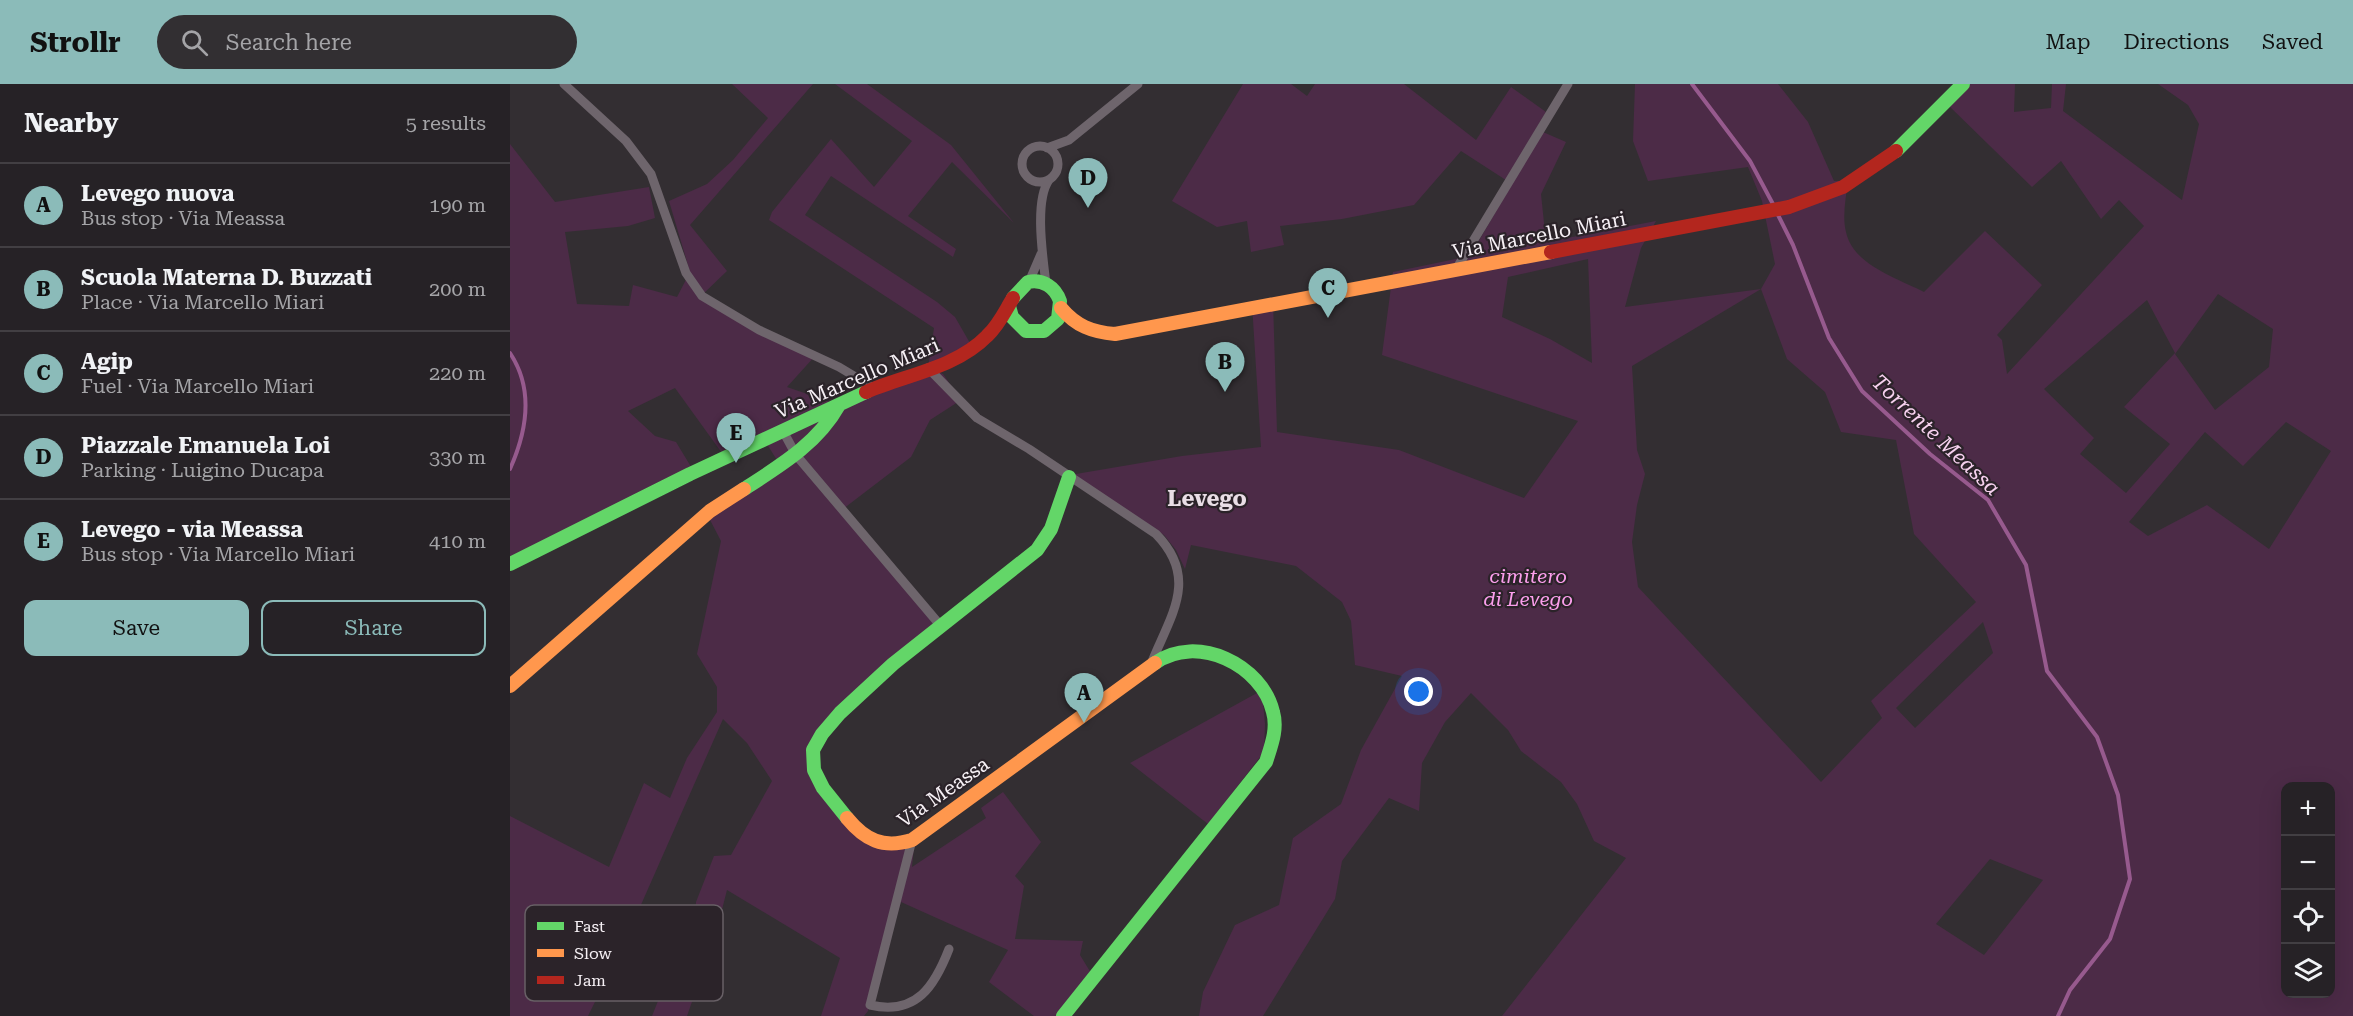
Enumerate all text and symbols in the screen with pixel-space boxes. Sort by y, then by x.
search box [157,15,577,69]
text: Strollr [30,26,121,59]
icon: search [178,26,211,59]
text: Search here [226,30,352,55]
text: Map [2046,30,2090,54]
text: Directions [2123,30,2229,54]
text: Saved [2262,30,2323,54]
text: Nearby [24,108,118,138]
text: 5 results [406,111,486,135]
pin: D [1068,158,1108,208]
text: Levego nuova [81,181,234,206]
text: A [36,193,51,217]
text: 190 m [429,193,486,217]
text: Bus stop · Via Meassa [81,206,285,230]
street label: Via Marcello Miari [1450,206,1628,264]
text: Scuola Materna D. Buzzati [81,265,372,290]
pin: C [1308,268,1348,318]
text: B [36,277,51,301]
text: 200 m [429,277,486,301]
text: Place · Via Marcello Miari [81,290,324,314]
street label: Via Marcello Miari [771,332,943,424]
pin: B [1206,342,1244,392]
text: Agip [81,349,133,374]
text: C [37,361,51,385]
text: 220 m [429,361,486,385]
water label: Torrente Meassa [1867,370,2005,500]
text: Fuel · Via Marcello Miari [81,374,314,398]
pin: E [716,414,756,463]
text: Piazzale Emanuela Loi [81,433,330,458]
text: D [35,445,52,469]
text: 330 m [429,445,486,469]
text: Parking · Luigino Ducapa [81,458,324,482]
district label: Levego [1167,486,1247,511]
text: Levego - via Meassa [81,517,303,542]
text: E [37,529,50,553]
text: 410 m [429,529,486,553]
text: Bus stop · Via Marcello Miari [81,542,355,566]
park label: cimitero di Levego [1483,564,1573,611]
button: Save [24,600,249,656]
button: Share [261,600,486,656]
pin: A [1064,674,1104,723]
your location [1404,677,1433,706]
street label: Via Meassa [893,752,994,832]
map controls [2281,782,2335,998]
button: + [2281,782,2335,836]
button: − [2281,836,2335,890]
button: locate [2281,890,2335,944]
legend [525,905,723,1001]
text: Fast [574,917,605,936]
text: Slow [574,944,612,963]
button: layers [2281,944,2335,998]
text: Jam [574,971,606,990]

